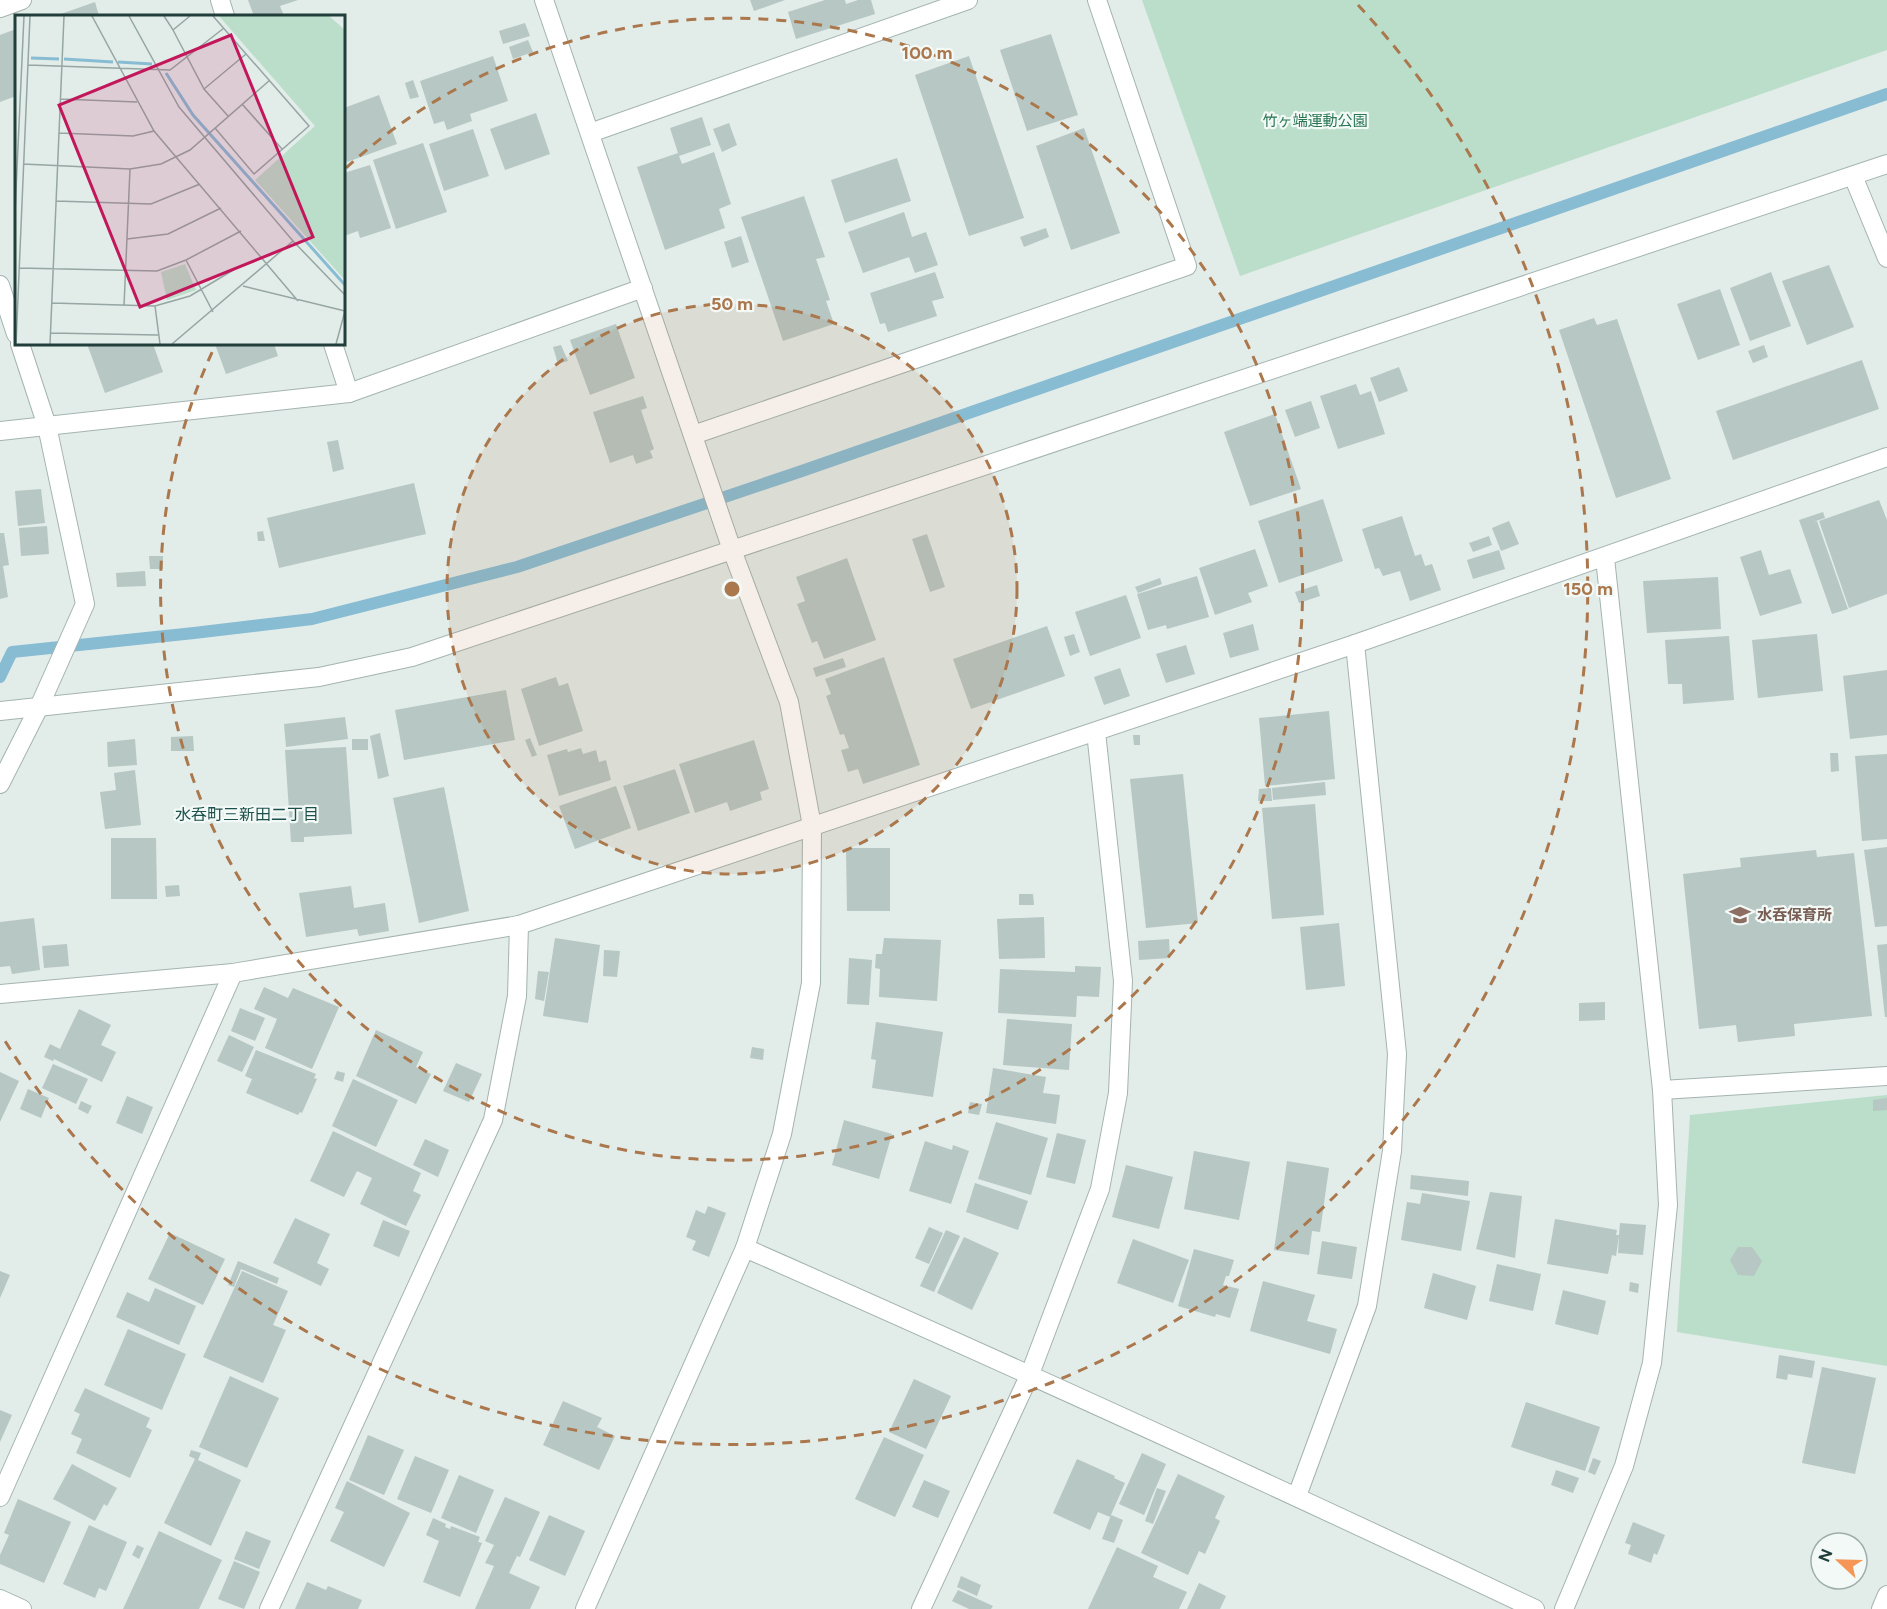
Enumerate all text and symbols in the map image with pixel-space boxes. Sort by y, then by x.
inset map [15,15,345,345]
text: 100 m [902,42,952,64]
park label: 竹ヶ端運動公園 [1262,112,1368,130]
text: 50 m [711,293,753,315]
text: 150 m [1563,578,1613,600]
centre of rings [722,579,742,599]
district label: 水呑町三新田二丁目 [175,805,319,824]
school or university icon: 水呑保育所 [1728,903,1752,927]
place label: 水呑保育所 [1757,906,1832,924]
north arrow [1809,1531,1869,1591]
text: N [1814,1546,1837,1565]

